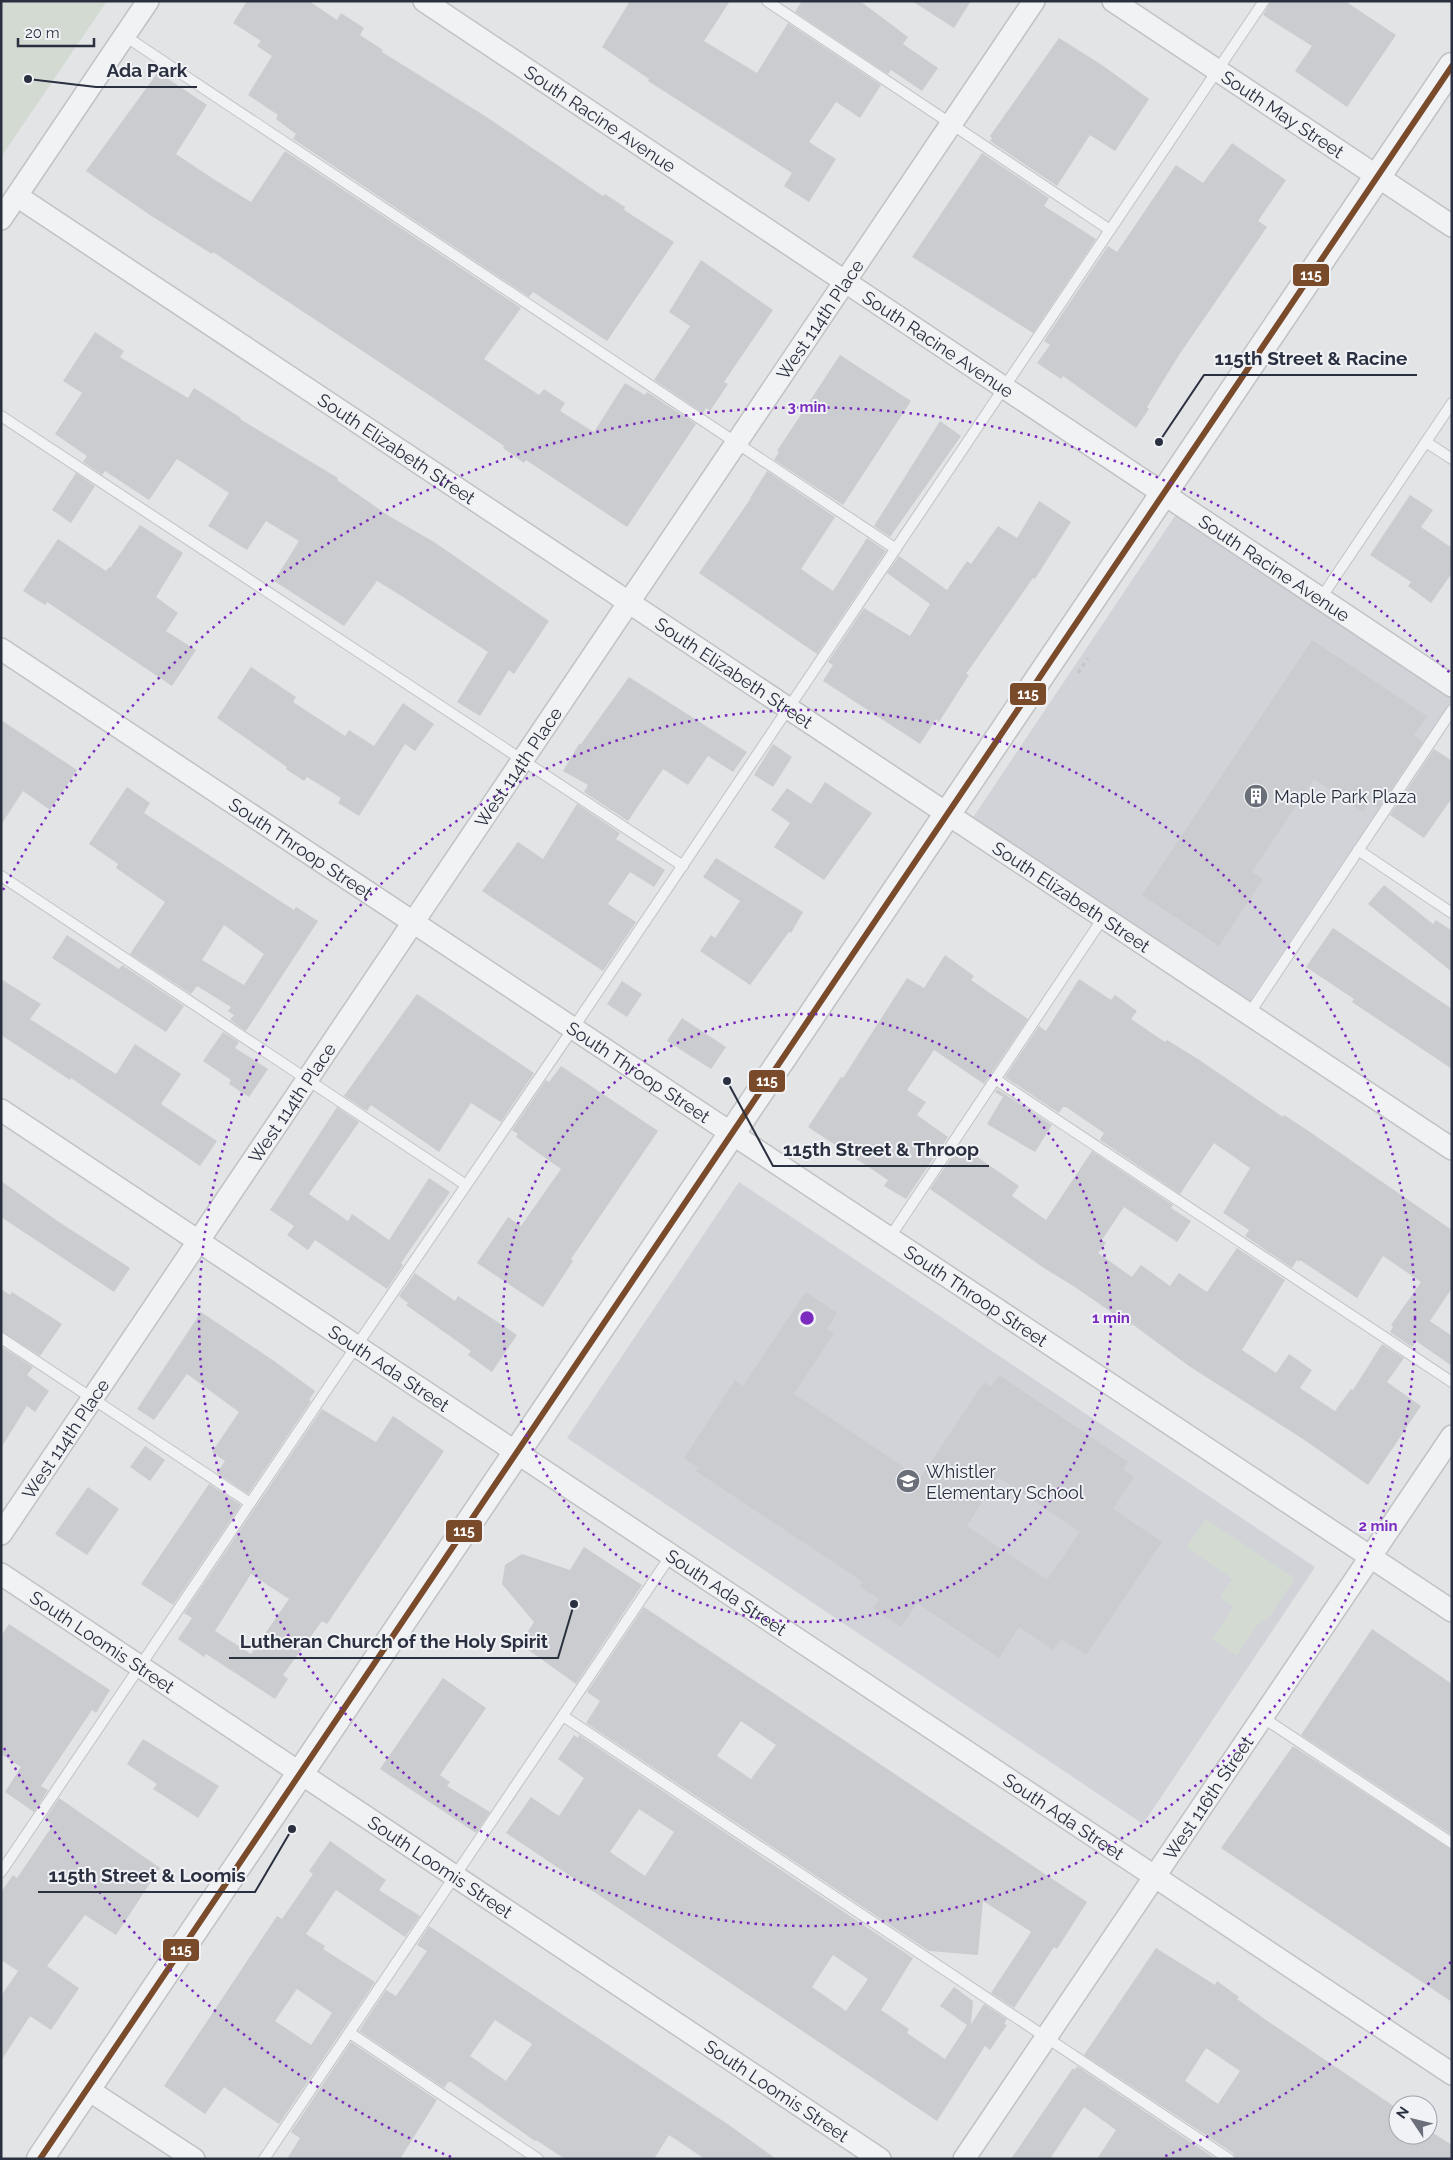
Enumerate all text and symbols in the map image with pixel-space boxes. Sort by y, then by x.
scale bar [18,15,94,47]
text: 20 m [25,24,60,42]
callout: Ada Park [96,53,197,87]
text: Ada Park [107,59,188,81]
street label: South Racine Avenue [521,61,680,177]
street label: South May Street [1218,66,1348,162]
street label: West 114th Place [772,255,868,383]
line badge: 115 [1292,263,1330,287]
text: 115 [1300,267,1322,283]
street label: South Racine Avenue [859,286,1018,402]
callout: 115th Street & Racine [1204,341,1417,375]
text: 115th Street & Racine [1215,347,1407,369]
street label: South Elizabeth Street [314,388,480,508]
text: 3 min [788,398,826,416]
street label: South Racine Avenue [1195,510,1354,626]
street label: South Elizabeth Street [652,613,817,732]
line badge: 115 [1009,682,1047,706]
text: 115 [1017,686,1039,702]
street label: West 114th Place [470,703,566,831]
building icon: Maple Park Plaza [1243,783,1269,809]
place label: Maple Park Plaza [1274,786,1417,807]
street label: South Throop Street [225,793,377,903]
street label: South Elizabeth Street [989,837,1154,956]
street label: South Throop Street [563,1017,714,1127]
street label: West 114th Place [244,1038,340,1167]
line badge: 115 [748,1069,786,1093]
text: 115 [756,1073,778,1089]
callout: 115th Street & Throop [773,1132,989,1166]
text: 115th Street & Throop [783,1138,979,1160]
street label: South Throop Street [901,1240,1052,1351]
centre of rings [798,1309,816,1327]
text: 1 min [1092,1309,1130,1327]
street label: South Ada Street [325,1320,453,1415]
street label: West 114th Place [17,1374,113,1503]
place label: Whistler Elementary School [926,1461,1084,1503]
school or university icon: Whistler Elementary School [895,1468,921,1494]
text: 2 min [1359,1517,1397,1535]
line badge: 115 [445,1519,483,1543]
text: 115 [453,1523,475,1539]
street label: South Ada Street [662,1544,791,1640]
street label: South Loomis Street [26,1586,179,1697]
callout: Lutheran Church of the Holy Spirit [229,1624,558,1658]
text: Lutheran Church of the Holy Spirit [240,1630,549,1652]
street label: West 116th Street [1159,1732,1257,1864]
street label: South Ada Street [1000,1769,1128,1864]
street label: South Loomis Street [364,1811,517,1922]
callout: 115th Street & Loomis [38,1858,255,1892]
text: 115th Street & Loomis [48,1864,246,1886]
line badge: 115 [162,1938,200,1962]
text: 115 [170,1942,192,1958]
street label: South Loomis Street [701,2035,853,2146]
north arrow [1388,2095,1438,2145]
text: N [1393,2104,1412,2122]

